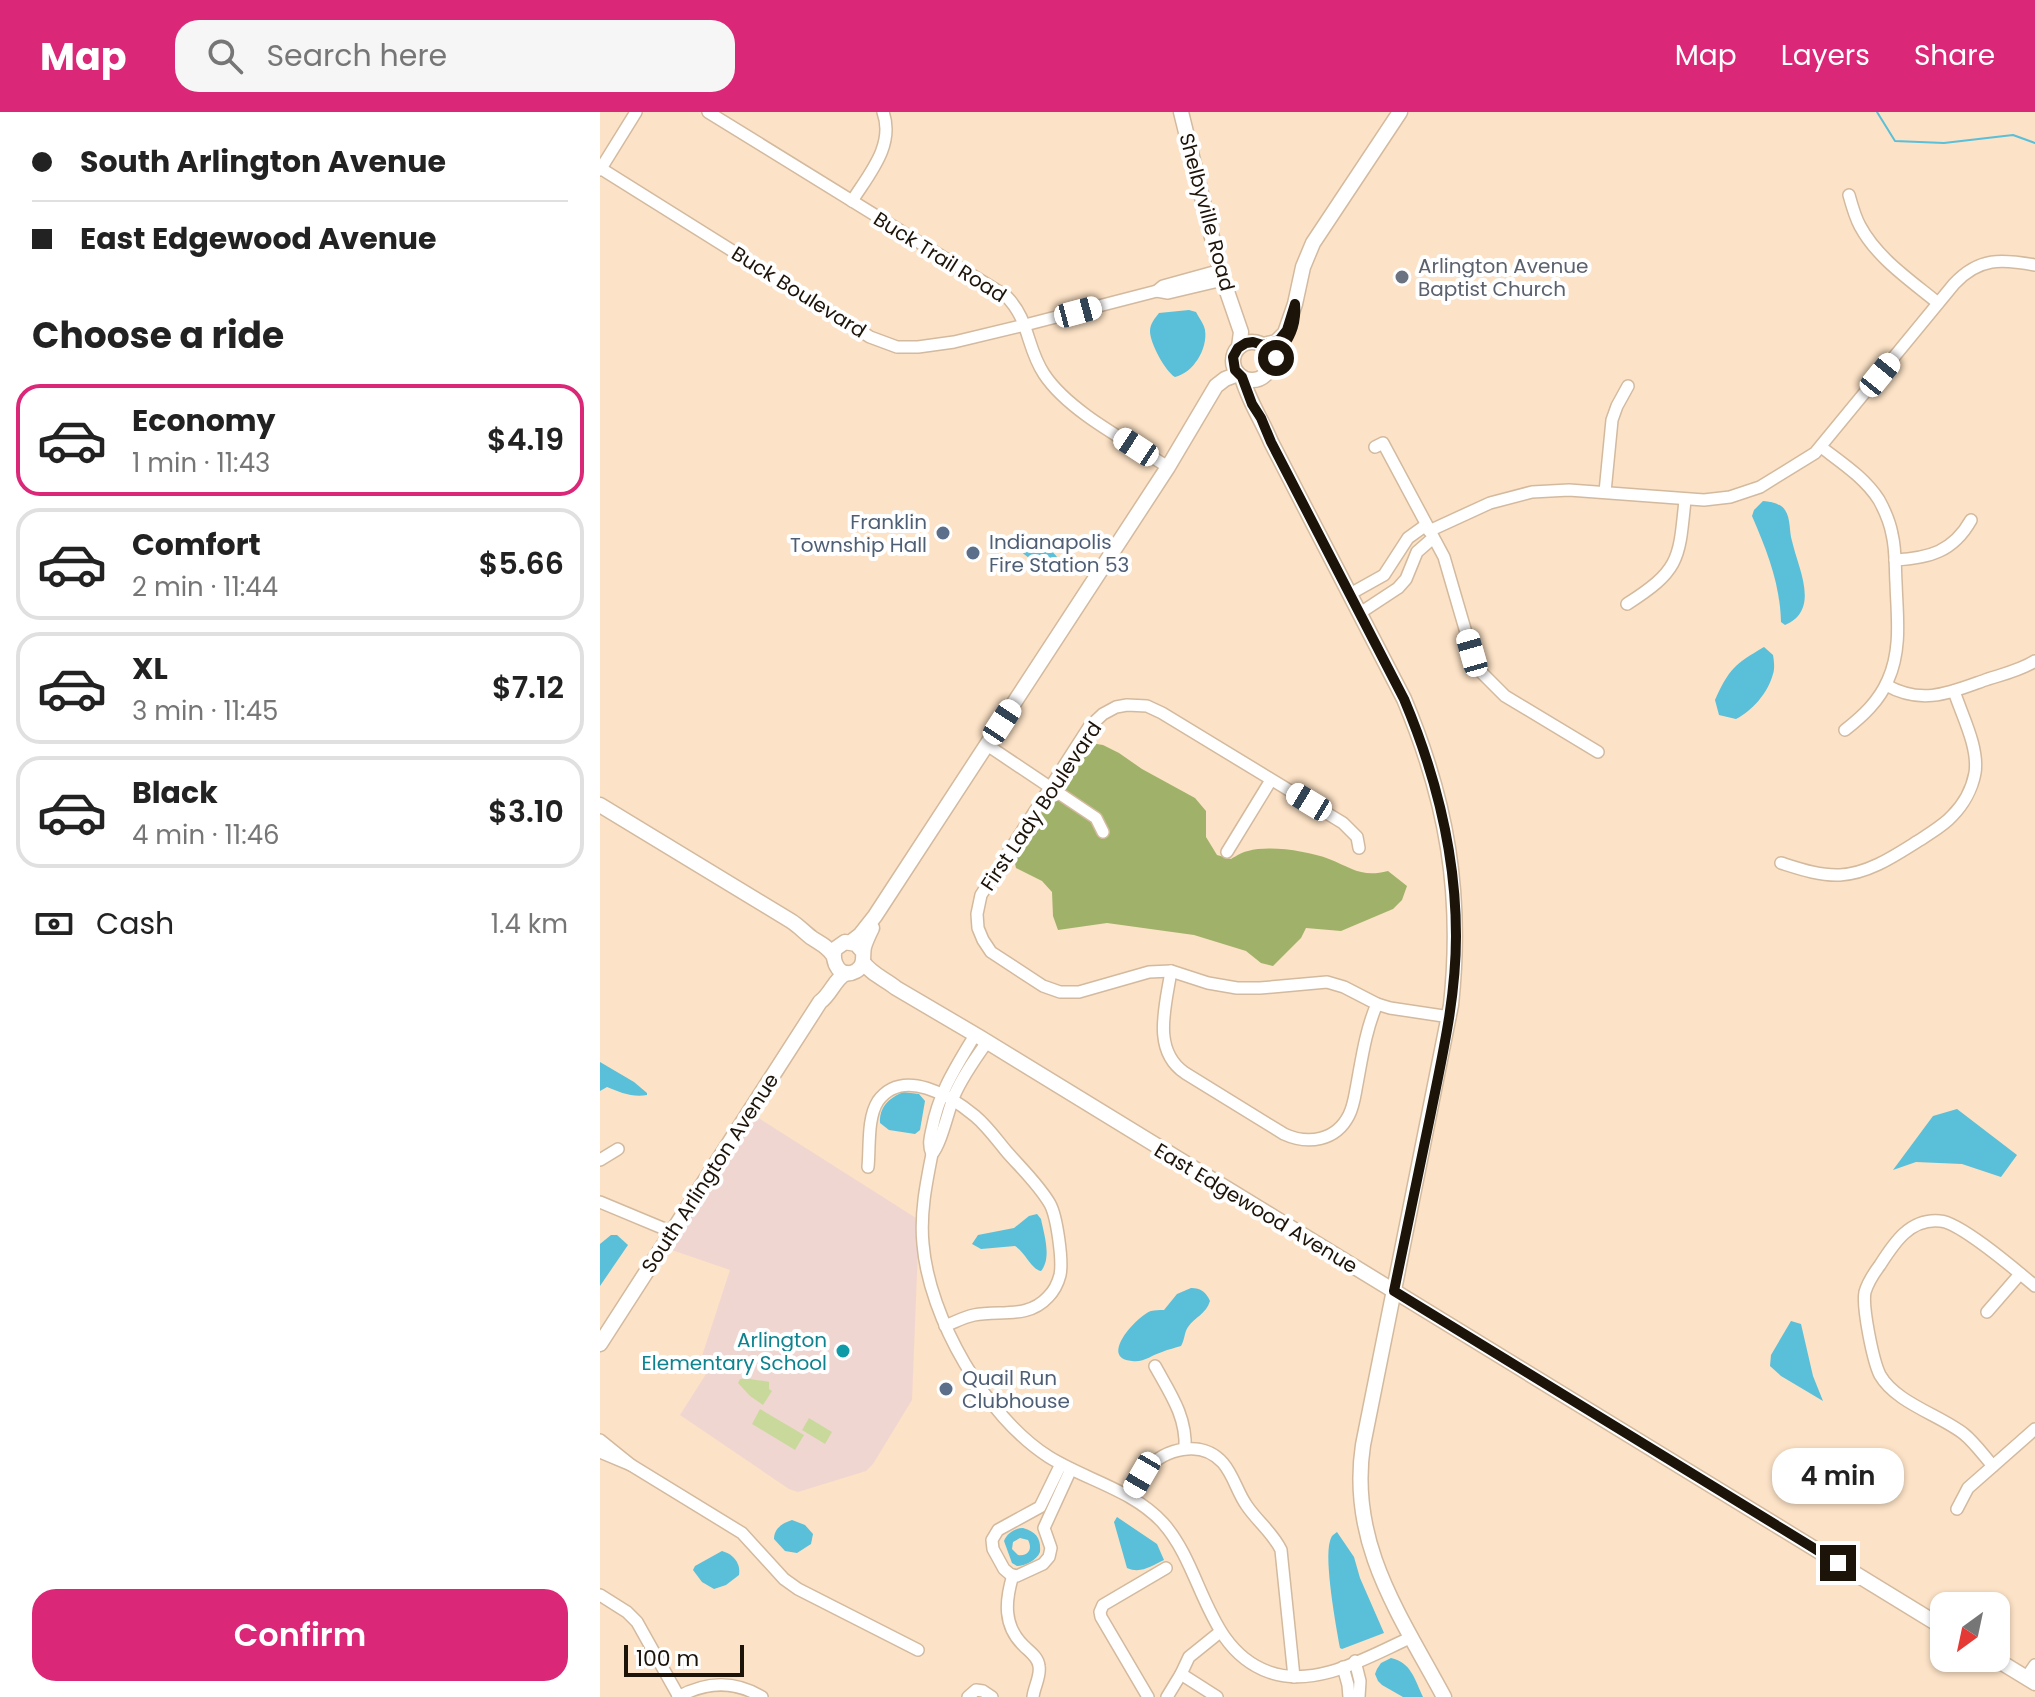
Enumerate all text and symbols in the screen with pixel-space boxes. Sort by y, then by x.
search box [175,20,735,92]
text: Map [40,30,127,83]
icon: search [203,34,247,78]
text: Search here [267,34,447,77]
text: Map [1675,36,1737,75]
text: Layers [1781,36,1870,75]
text: Share [1914,36,1995,75]
street label: Shelbyville Road [1172,130,1242,294]
text: South Arlington Avenue [80,140,446,183]
street label: Buck Trail Road [868,205,1012,309]
text: East Edgewood Avenue [80,217,437,260]
street label: Buck Boulevard [726,239,872,345]
place label: Arlington Avenue Baptist Church [1418,252,1588,303]
marker: Arlington Avenue Baptist Church [1393,268,1411,286]
car [1052,294,1104,330]
text: Choose a ride [32,310,284,361]
route start [1258,340,1294,376]
car [1856,349,1904,401]
text: Economy [132,399,276,442]
icon: car [36,404,108,476]
text: $4.19 [487,418,564,461]
car [1109,424,1163,470]
text: 1 min · 11:43 [132,445,270,481]
place label: Franklin Township Hall [790,508,927,559]
text: Comfort [132,523,261,566]
marker: Franklin Township Hall [934,524,952,542]
icon: car [36,528,108,600]
place label: Indianapolis Fire Station 53 [989,528,1129,579]
text: $5.66 [479,542,564,585]
marker: Indianapolis Fire Station 53 [964,544,982,562]
text: 2 min · 11:44 [132,569,278,605]
car [1454,627,1490,679]
text: XL [132,647,168,690]
icon: car [36,652,108,724]
text: $7.12 [492,666,564,709]
text: 3 min · 11:45 [132,693,278,729]
car [979,695,1025,749]
street label: First Lady Boulevard [974,716,1108,896]
text: Black [132,771,218,814]
icon: car [36,776,108,848]
car [1282,779,1336,825]
text: $3.10 [488,790,564,833]
text: 4 min · 11:46 [132,817,280,853]
icon: cash [32,902,76,946]
text: Cash [96,902,174,945]
text: 1.4 km [491,906,568,942]
street label: South Arlington Avenue [635,1068,785,1278]
street label: East Edgewood Avenue [1149,1136,1363,1280]
place label: Arlington Elementary School [642,1326,827,1377]
marker: Arlington Elementary School [834,1342,852,1360]
place label: Quail Run Clubhouse [962,1364,1070,1415]
marker: Quail Run Clubhouse [937,1380,955,1398]
callout: 4 min [1772,1447,1904,1503]
car [1120,1448,1164,1502]
text: 4 min [1800,1458,1876,1494]
route end [1820,1545,1856,1581]
button: Confirm [32,1589,568,1681]
north arrow [1930,1592,2010,1672]
map controls [1930,1592,2010,1672]
scale bar [624,1641,744,1677]
text: 100 m [636,1643,699,1674]

